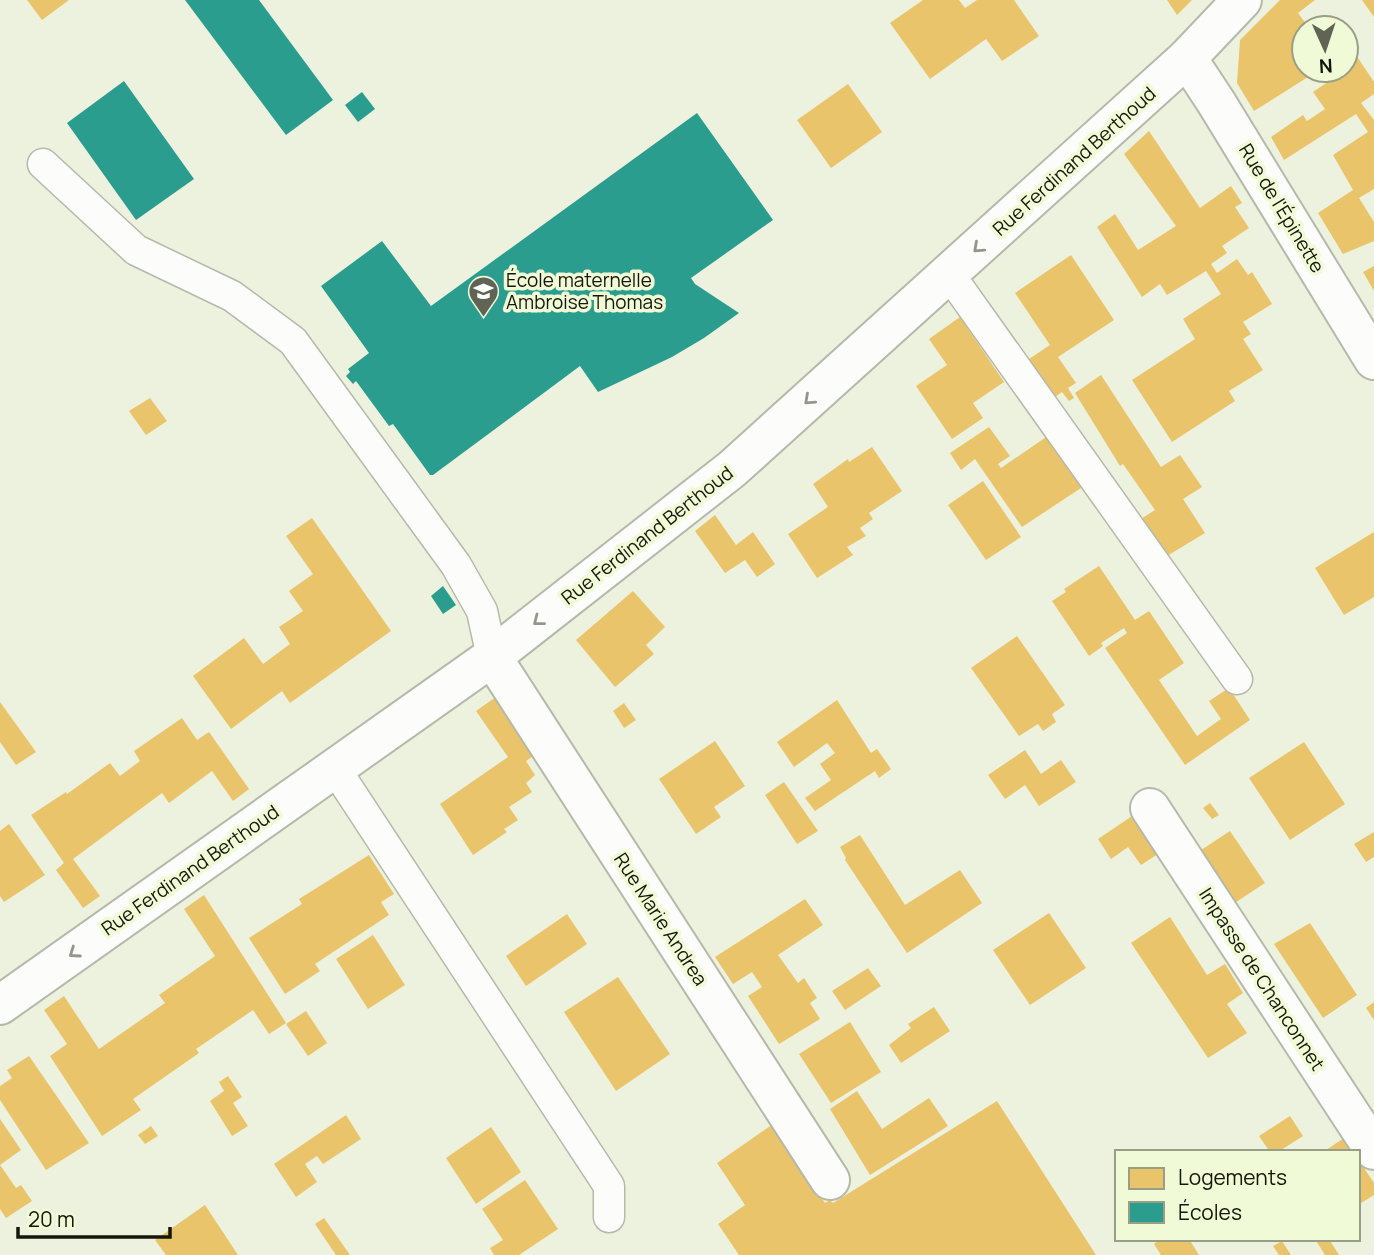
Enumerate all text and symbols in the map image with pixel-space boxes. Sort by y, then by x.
north arrow [1290,14,1360,84]
text: N [1318,53,1333,79]
street label: Rue Ferdinand Berthoud [987,81,1161,241]
street label: Rue de l'Épinette [1233,139,1331,277]
one-way arrow [973,239,986,252]
place label: École maternelle Ambroise Thomas [506,267,663,315]
school or university icon: École maternelle Ambroise Thomas [466,274,500,318]
one-way arrow [804,392,817,404]
street label: Rue Ferdinand Berthoud [556,460,738,610]
one-way arrow [533,612,545,625]
street label: Rue Ferdinand Berthoud [96,799,284,941]
street label: Rue Marie Andrea [608,848,714,990]
street label: Impasse de Chanconnet [1193,883,1331,1075]
one-way arrow [69,944,82,957]
legend [1115,1150,1360,1241]
text: Logements [1178,1163,1287,1191]
scale bar [18,1196,170,1240]
text: Écoles [1178,1198,1242,1226]
text: 20 m [28,1205,75,1233]

